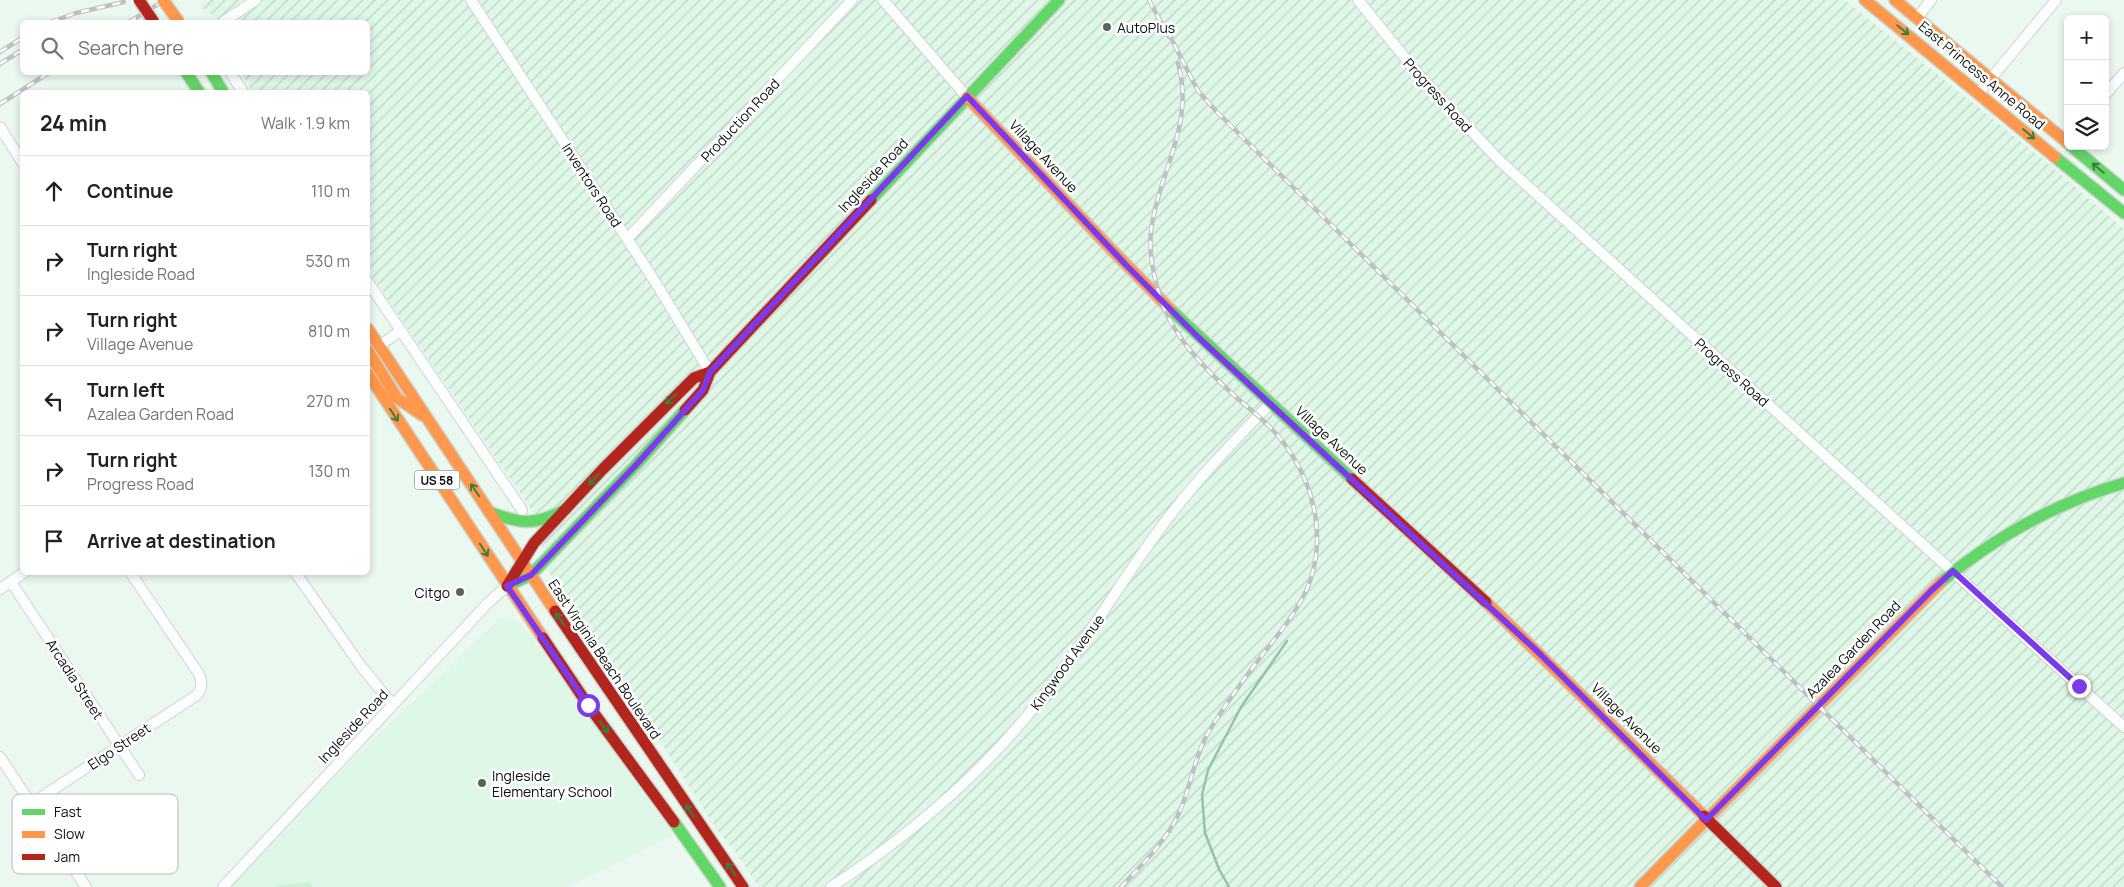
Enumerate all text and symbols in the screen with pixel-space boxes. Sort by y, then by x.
map controls [2064,15,2109,150]
button: + [2064,15,2109,60]
street label: East Princess Anne Road [1915,16,2049,134]
place label: AutoPlus [1117,18,1175,37]
search box [20,20,370,75]
marker: AutoPlus [1101,21,1113,33]
one-way arrow [1897,25,1910,36]
icon: search [38,34,66,62]
text: Search here [78,35,184,61]
street label: Progress Road [1400,54,1476,136]
button: − [2064,60,2109,105]
street label: Production Road [696,74,784,166]
button: layers [2064,105,2109,150]
text: 24 min [40,109,107,137]
text: Walk · 1.9 km [261,112,350,134]
street label: Village Avenue [1005,116,1083,196]
one-way arrow [2022,128,2035,139]
street label: Ingleside Road [834,134,912,216]
street label: Inventors Road [558,139,626,231]
one-way arrow [2091,163,2104,174]
icon: ahead [40,177,68,205]
text: Continue [87,178,173,204]
text: 110 m [311,180,350,202]
text: Turn right [87,237,177,263]
icon: right [40,247,68,275]
text: 530 m [305,250,350,272]
text: Ingleside Road [87,263,195,285]
text: Turn right [87,307,177,333]
icon: right [40,317,68,345]
text: 810 m [308,320,350,342]
text: Village Avenue [87,333,193,355]
street label: Progress Road [1691,334,1773,410]
text: Turn left [87,377,165,403]
icon: left [40,387,68,415]
text: 270 m [306,390,350,412]
one-way arrow [665,393,677,405]
street label: Village Avenue [1292,401,1372,479]
text: Azalea Garden Road [87,403,234,425]
one-way arrow [389,408,399,422]
text: Turn right [87,447,177,473]
icon: right [40,457,68,485]
text: 130 m [308,460,350,482]
road number: US 58 [414,470,460,490]
one-way arrow [588,472,600,485]
text: Progress Road [87,473,194,495]
one-way arrow [470,484,480,498]
icon: arrive [40,527,68,555]
text: Arrive at destination [87,528,276,554]
one-way arrow [479,543,489,557]
street label: East Virginia Beach Boulevard [544,575,666,743]
place label: Citgo [415,583,450,602]
marker: Citgo [454,586,466,598]
street label: Azalea Garden Road [1801,596,1905,702]
street label: Kingwood Avenue [1026,610,1108,714]
one-way arrow [555,612,565,626]
street label: Arcadia Street [42,635,108,723]
route end [2068,675,2091,698]
street label: Village Avenue [1587,678,1667,758]
street label: Ingleside Road [314,685,392,767]
route start [577,694,600,717]
street label: Elgo Street [84,718,154,774]
one-way arrow [599,720,609,734]
place label: Ingleside Elementary School [492,766,612,801]
marker: Ingleside Elementary School [476,777,488,789]
legend [12,794,178,874]
text: Fast [54,802,82,821]
one-way arrow [685,804,695,818]
text: Slow [54,824,85,843]
text: Jam [54,847,80,866]
one-way arrow [725,863,736,876]

